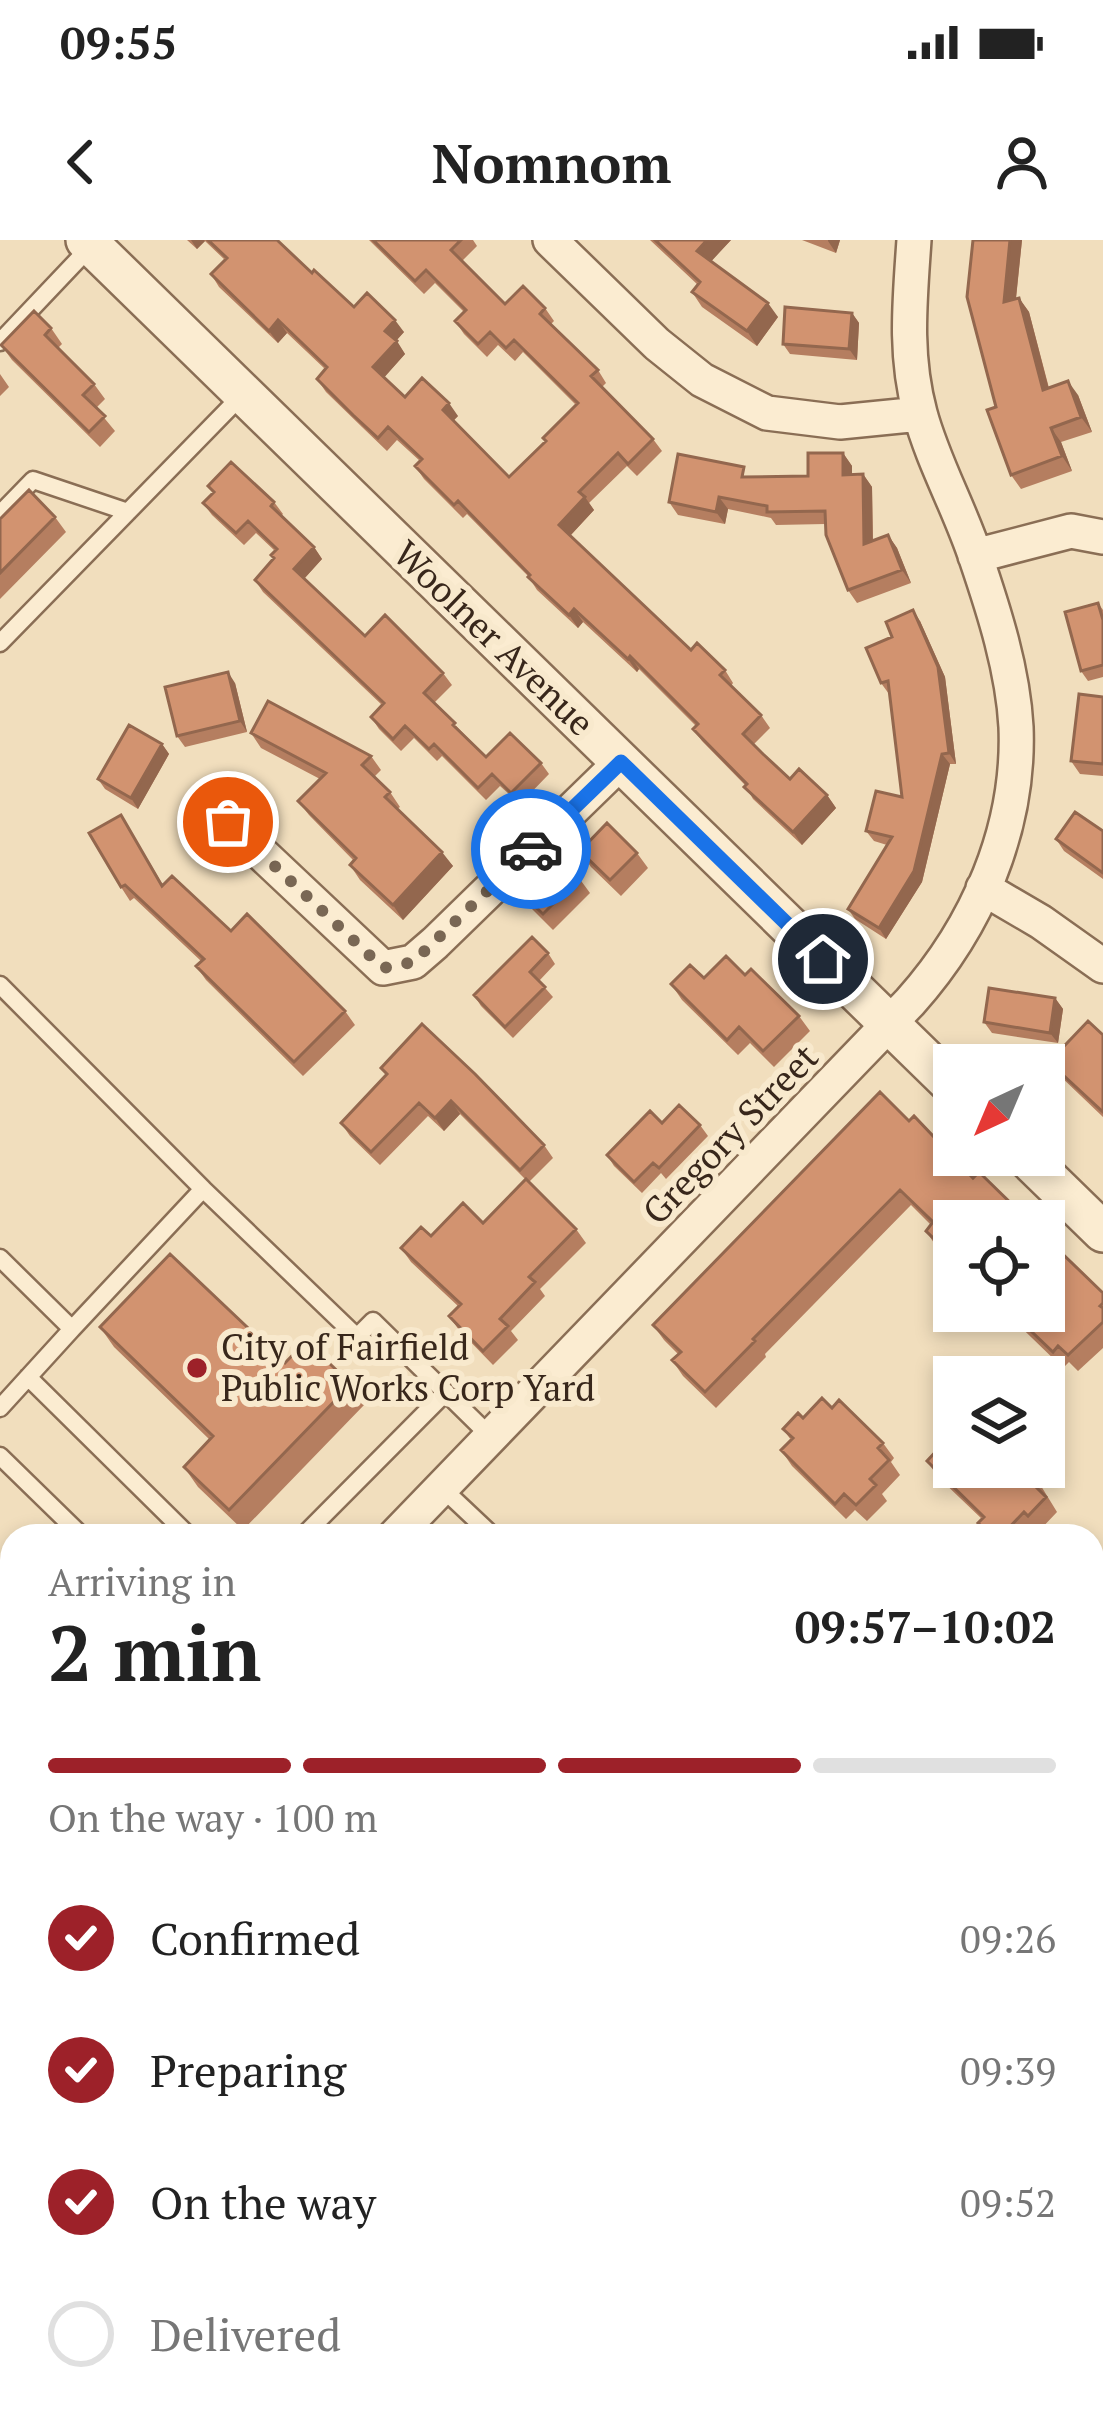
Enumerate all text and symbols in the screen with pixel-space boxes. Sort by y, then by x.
text: 09:55 [60,12,177,72]
text: Nomnom [432,127,671,198]
icon: back [48,129,114,195]
icon: person [989,129,1055,195]
street label: Woolner Avenue [384,530,605,745]
pin [177,771,279,873]
icon: bag [195,789,261,855]
courier [471,789,591,909]
icon: car [498,816,564,882]
pin [772,908,874,1010]
icon: home [790,926,856,992]
street label: Gregory Street [632,1034,827,1234]
north arrow [933,1044,1065,1176]
map controls [933,1044,1065,1488]
button: locate [933,1200,1065,1332]
place label: City of Fairfield Public Works Corp Yard [221,1323,595,1411]
marker: City of Fairfield Public Works Corp Yard [184,1355,210,1381]
button: layers [933,1356,1065,1488]
text: Arriving in [48,1555,236,1607]
text: 09:57–10:02 [795,1596,1056,1656]
text: 2 min [48,1600,261,1703]
text: On the way · 100 m [48,1791,378,1843]
icon: check [48,1905,114,1971]
text: Confirmed [150,1908,360,1968]
text: 09:26 [960,1912,1056,1964]
icon: check [48,2037,114,2103]
text: Preparing [150,2040,346,2100]
text: 09:39 [960,2044,1056,2096]
icon: check [48,2169,114,2235]
text: On the way [150,2172,376,2232]
text: 09:52 [960,2176,1056,2228]
text: Delivered [150,2304,341,2364]

